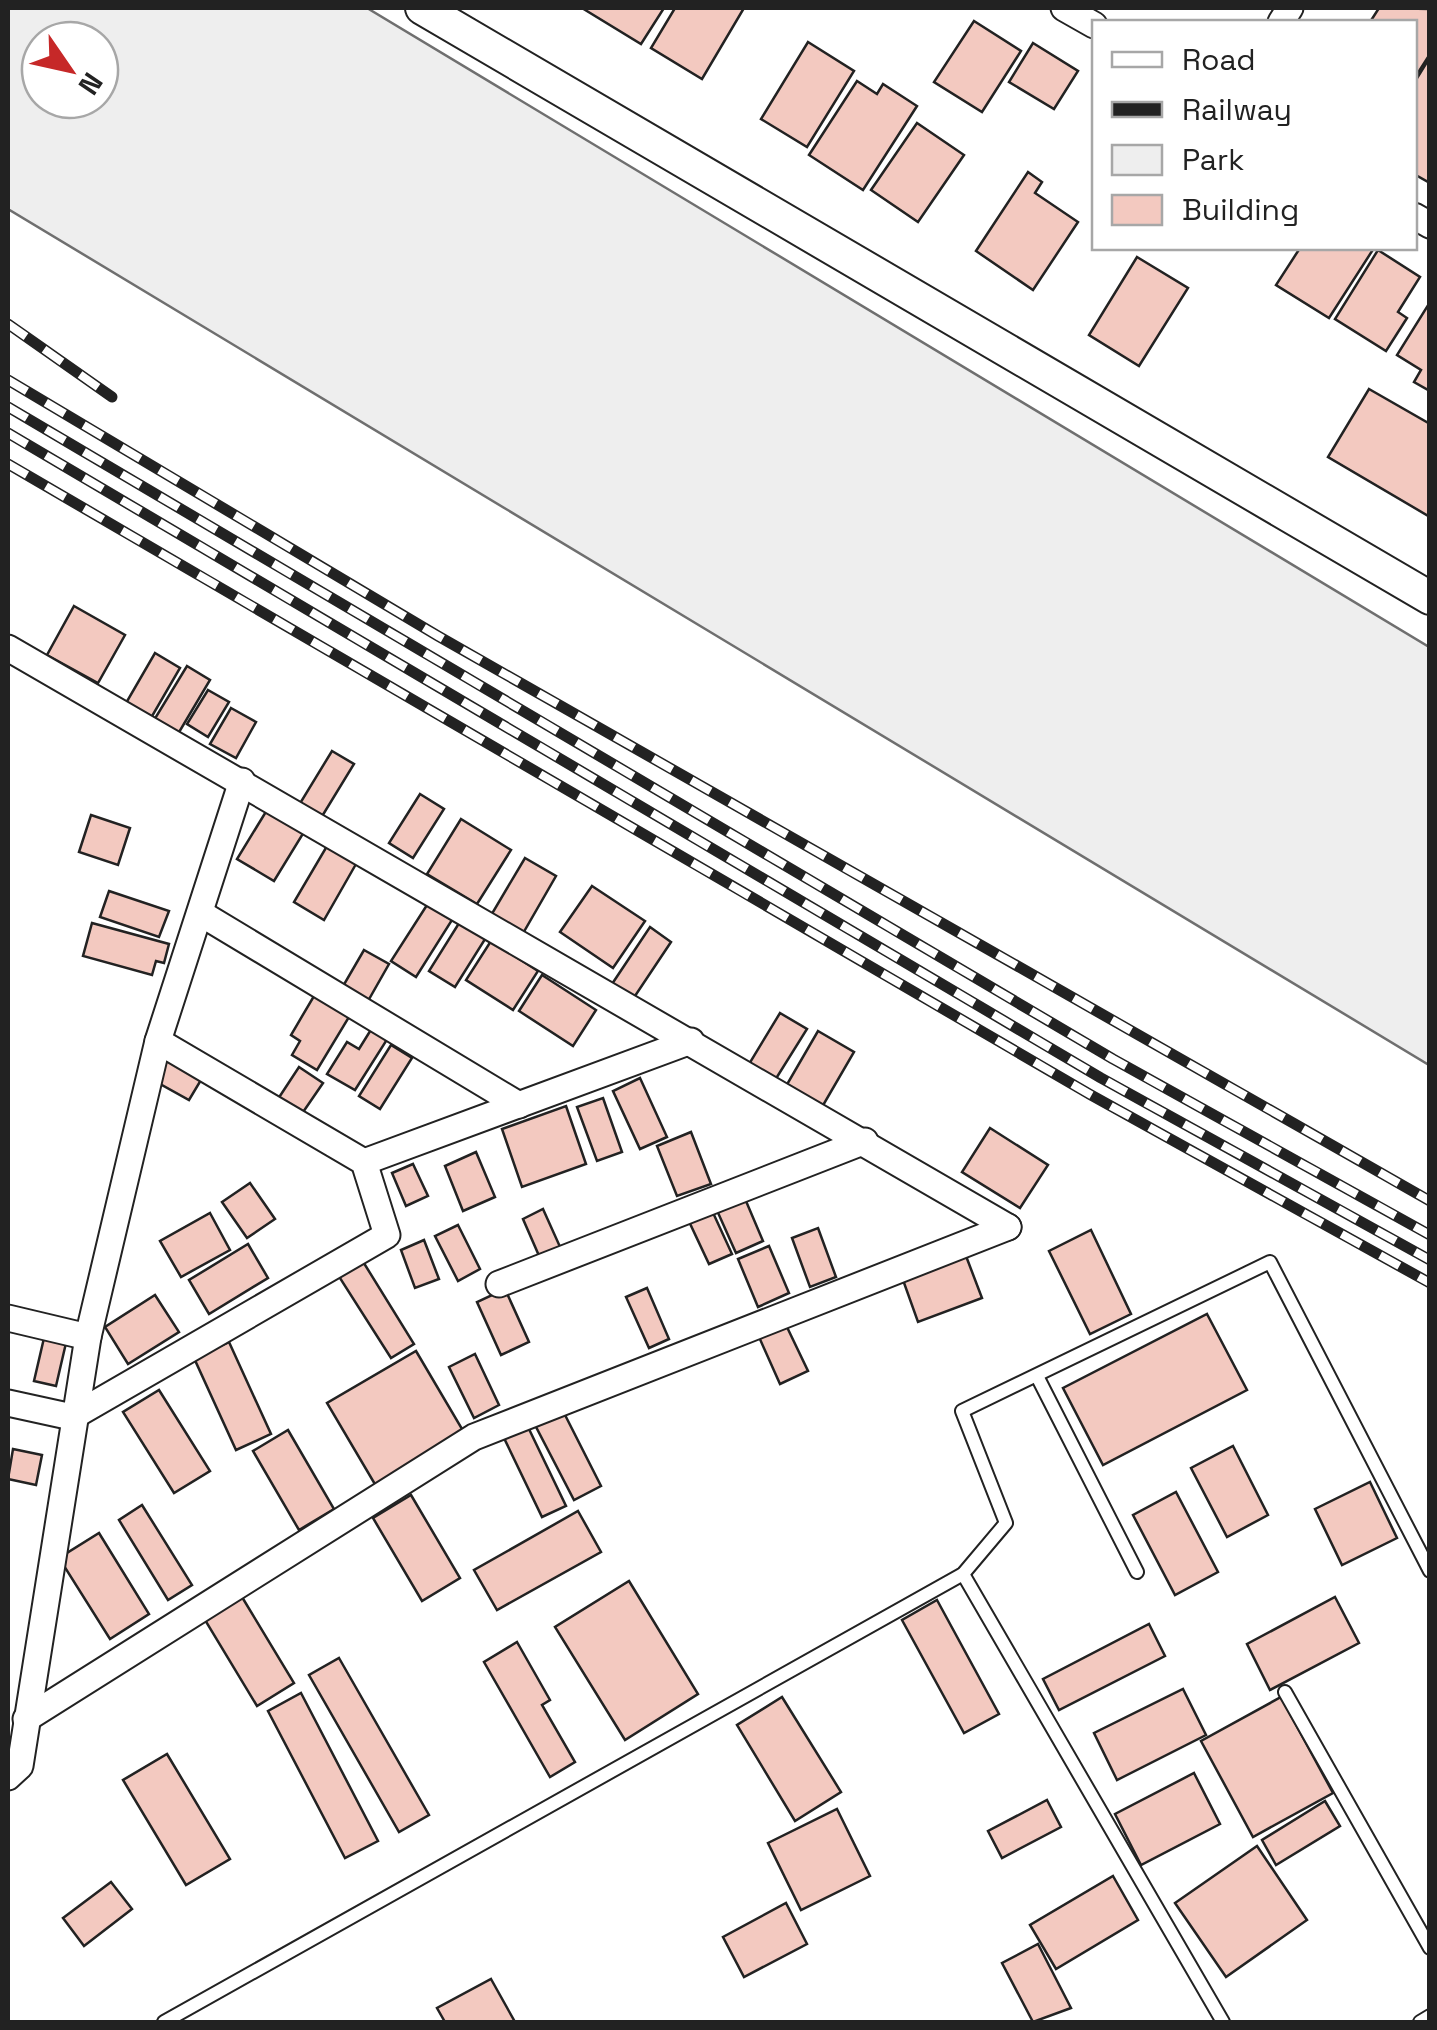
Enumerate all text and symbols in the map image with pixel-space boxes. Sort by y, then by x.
north arrow [20,20,120,120]
legend [1092,20,1417,250]
text: Road [1182,40,1256,79]
text: N [71,66,111,102]
text: Railway [1182,90,1292,129]
text: Park [1182,140,1244,179]
text: Building [1182,190,1299,229]

